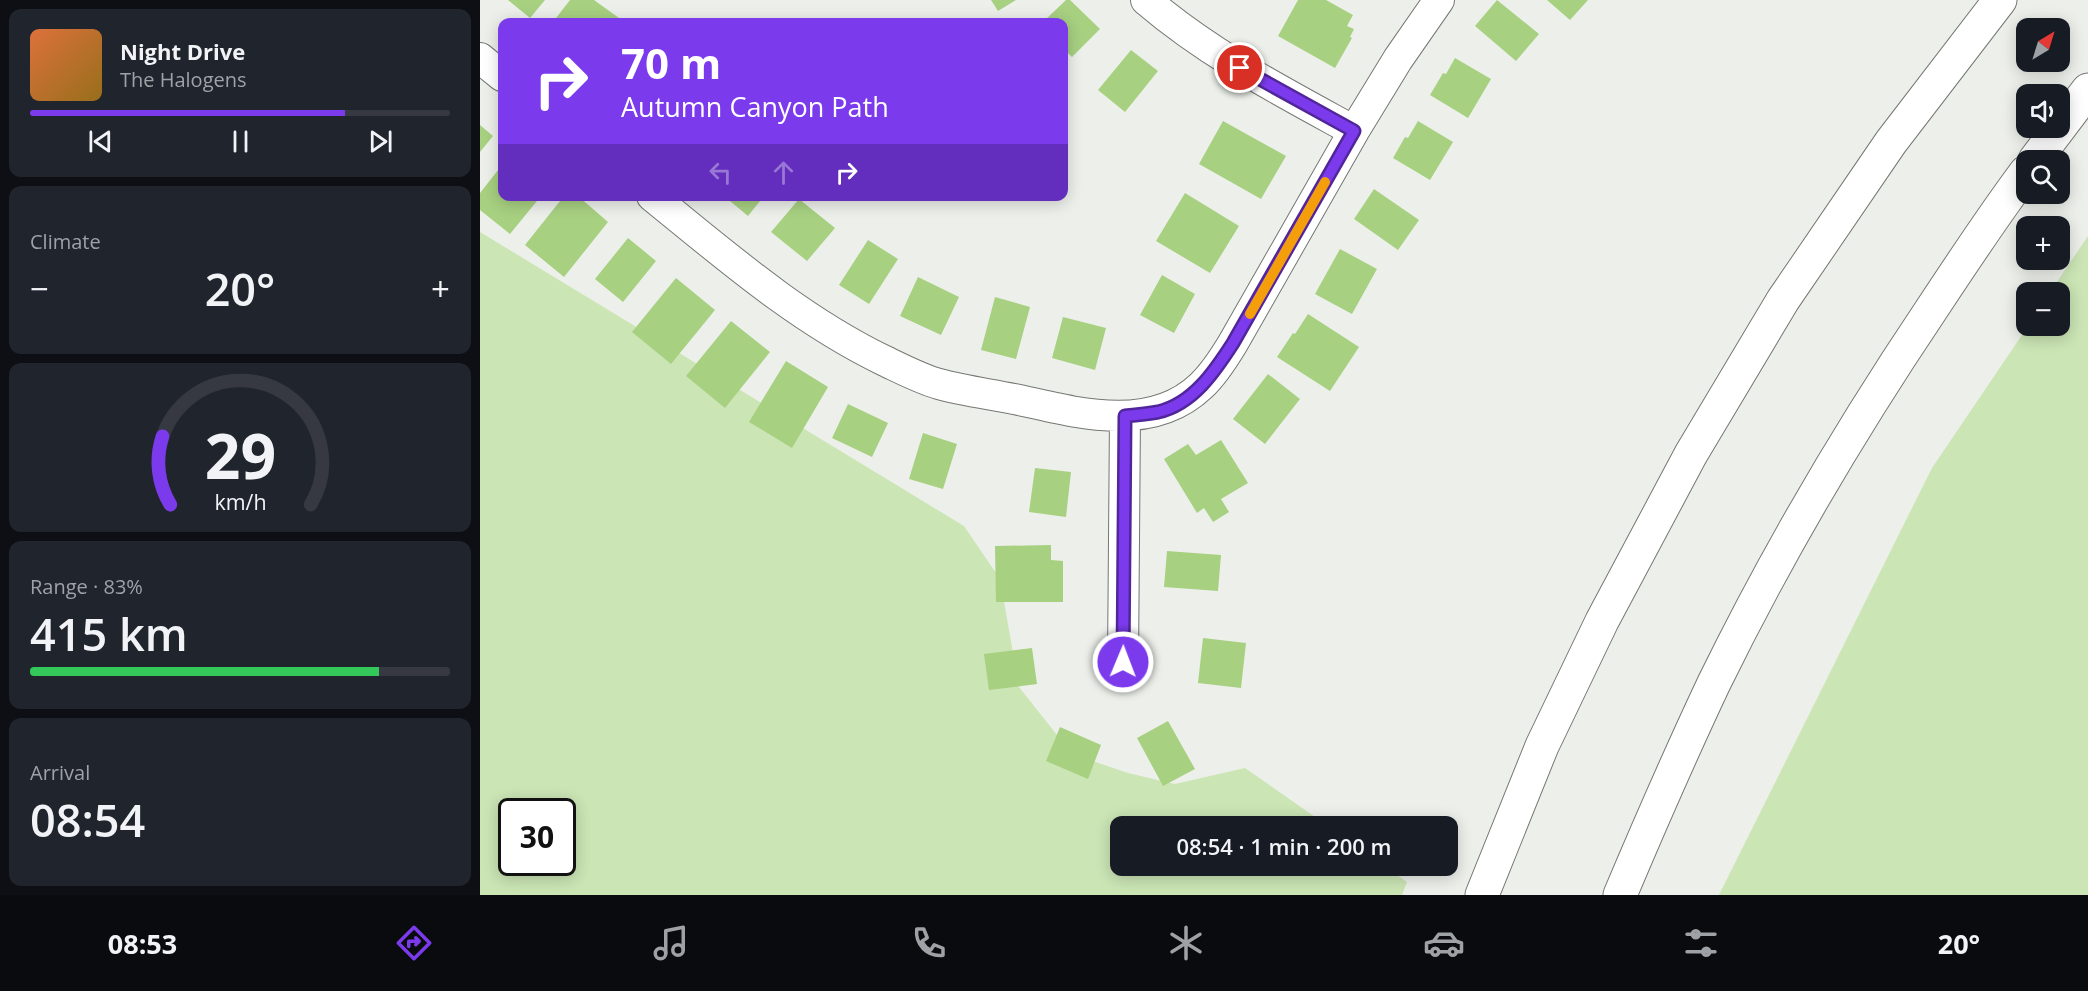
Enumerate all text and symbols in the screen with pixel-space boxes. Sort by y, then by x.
north arrow [2016,18,2070,72]
map controls [2016,18,2070,336]
text: 70 m [621,34,721,91]
text: Night Drive [120,36,245,66]
icon: right [522,42,600,120]
pin [1214,42,1265,93]
icon: arrive [1223,51,1256,84]
text: The Halogens [120,66,247,93]
button: sound [2016,84,2070,138]
text: Autumn Canyon Path [621,88,889,125]
icon: previous [84,125,117,158]
icon: pause [224,125,257,158]
icon: next [364,125,397,158]
button: search [2016,150,2070,204]
icon: left [704,156,737,189]
icon: ahead [767,156,800,189]
icon: right [830,156,863,189]
button: + [2016,216,2070,270]
text: Climate [30,228,101,255]
text: 20° [205,258,275,319]
text: − [30,266,49,311]
text: + [431,266,450,311]
button: − [2016,282,2070,336]
text: 29 [204,412,276,497]
text: km/h [214,487,266,516]
text: Range · 83% [30,573,143,600]
text: 415 km [30,603,188,664]
position arrow [1091,630,1155,694]
text: Arrival [30,759,90,786]
text: 08:54 [30,789,145,850]
speed limit sign: 30 [498,798,576,876]
text: 08:54 · 1 min · 200 m [1176,831,1392,861]
icon: directions [393,922,435,964]
icon: music [650,922,692,964]
icon: phone [908,922,950,964]
icon: climate [1165,922,1207,964]
icon: car [1423,922,1465,964]
icon: filters [1680,922,1722,964]
text: 08:53 [108,925,177,962]
text: 20° [1938,925,1980,962]

